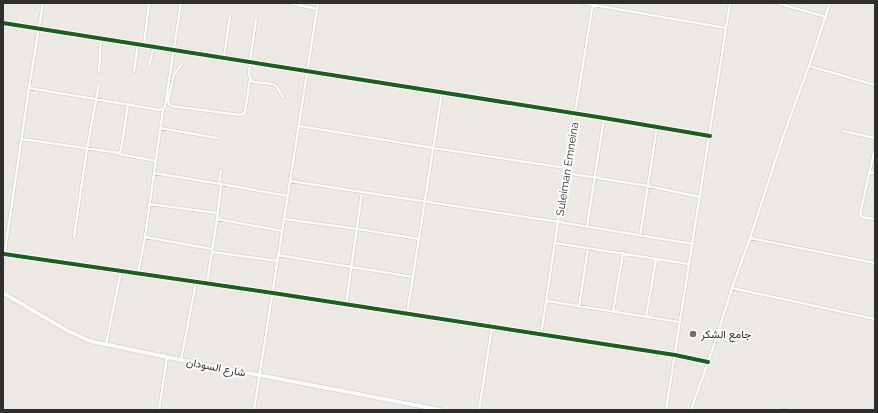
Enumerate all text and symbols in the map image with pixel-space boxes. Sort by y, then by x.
street label: Suleiman Emneina [554,121,581,217]
place label: جامع الشكر [700,328,751,342]
marker: جامع الشكر [688,329,698,339]
street label: شارع السودان [185,355,247,381]

